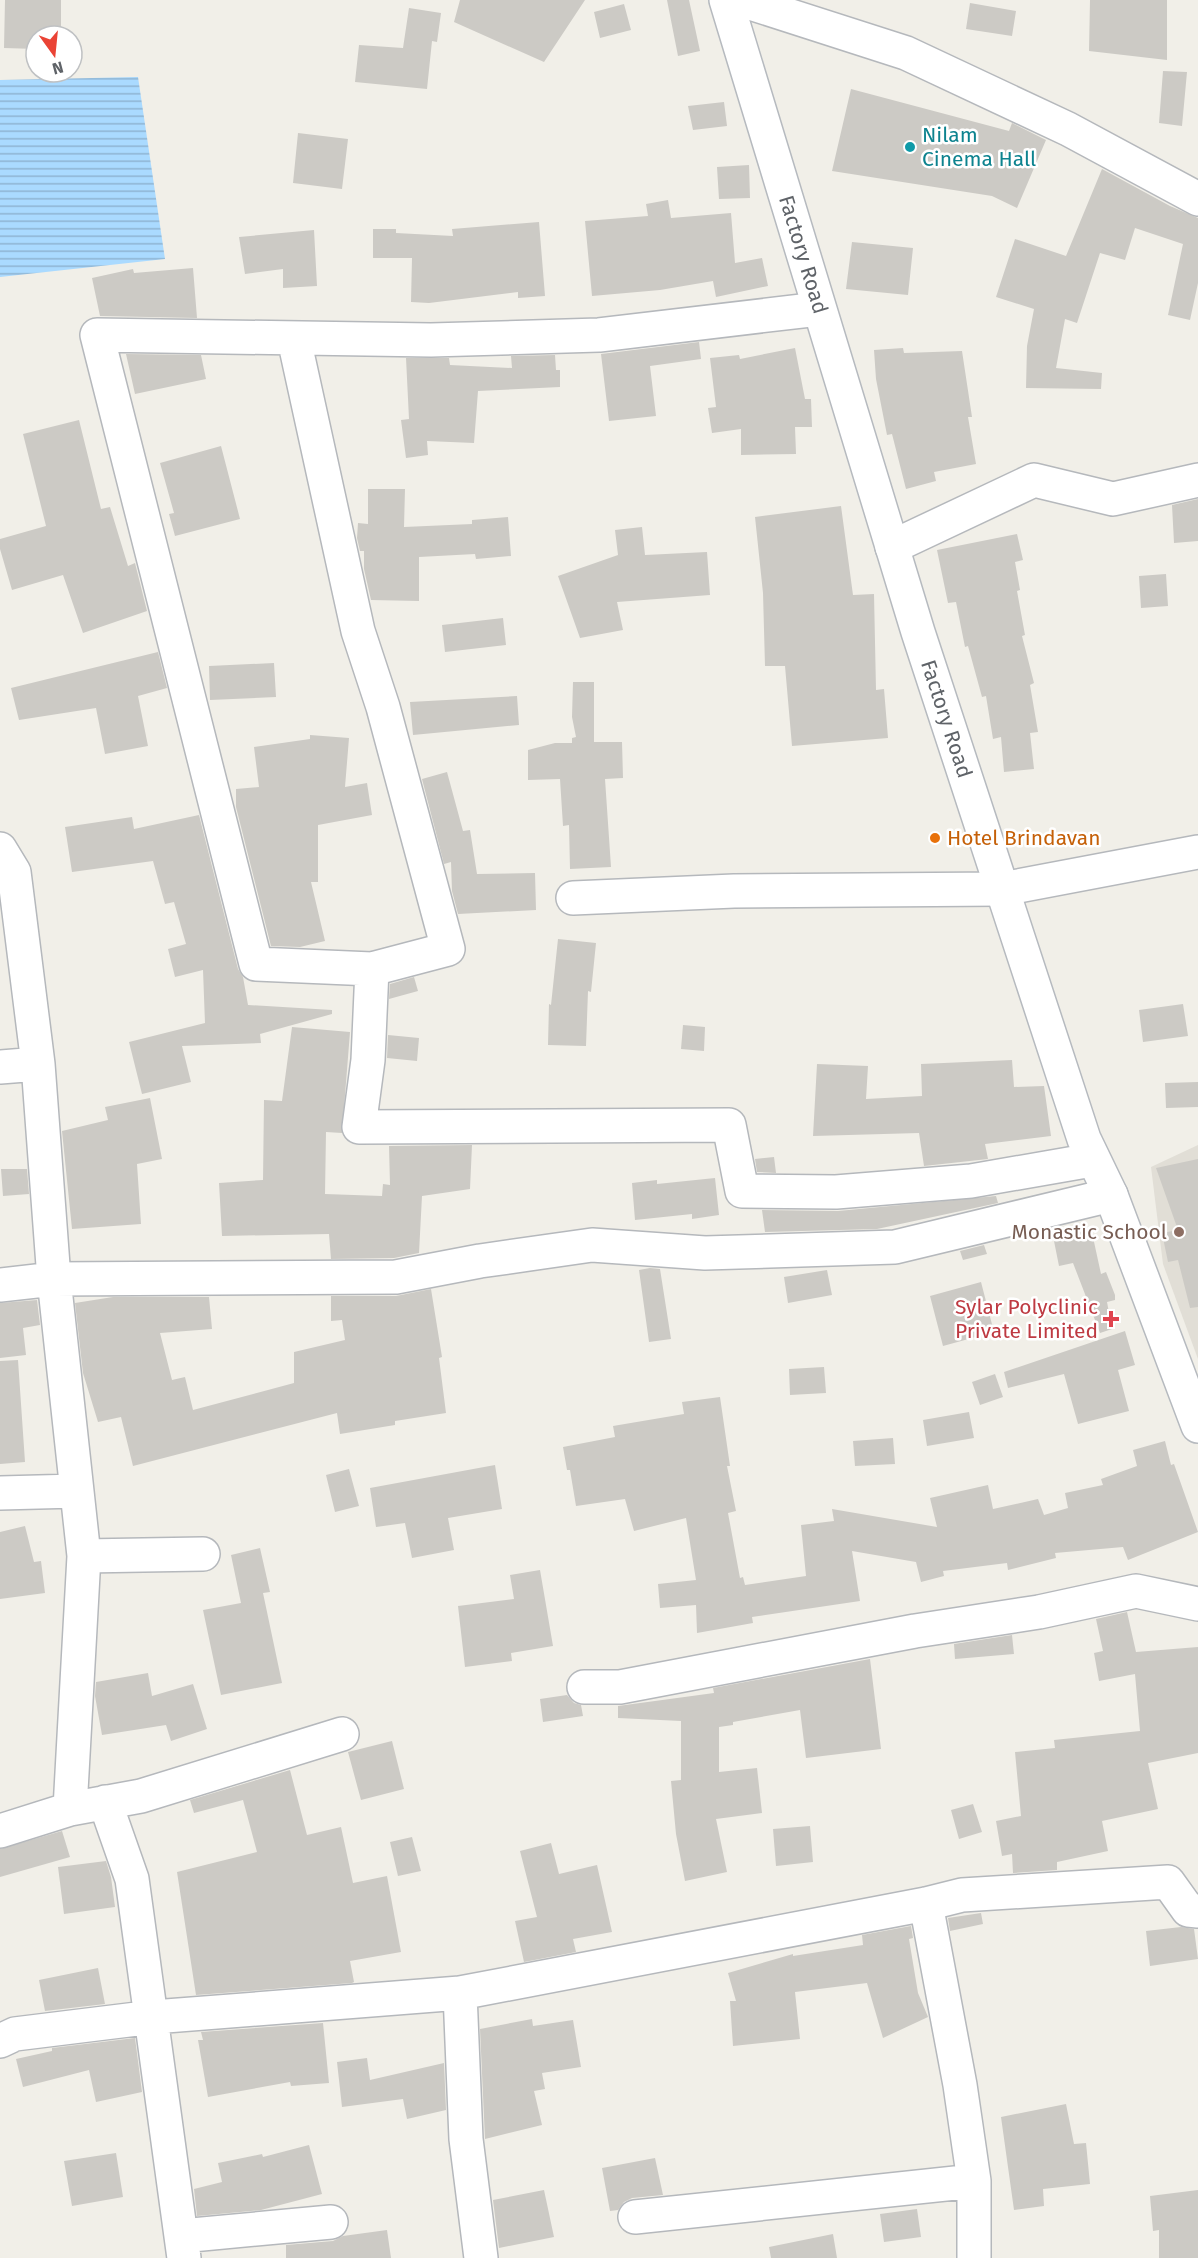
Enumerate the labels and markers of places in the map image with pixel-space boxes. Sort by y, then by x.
place label: Nilam Cinema Hall [922,122,1036,172]
marker: Nilam Cinema Hall [903,140,917,154]
place label: Hotel Brindavan [947,825,1100,851]
marker: Hotel Brindavan [928,831,942,845]
place label: Monastic School [1011,1219,1167,1245]
marker: Monastic School [1172,1225,1186,1239]
place label: Sylar Polyclinic Private Limited [955,1294,1098,1344]
marker: Sylar Polyclinic Private Limited [1102,1310,1120,1328]

